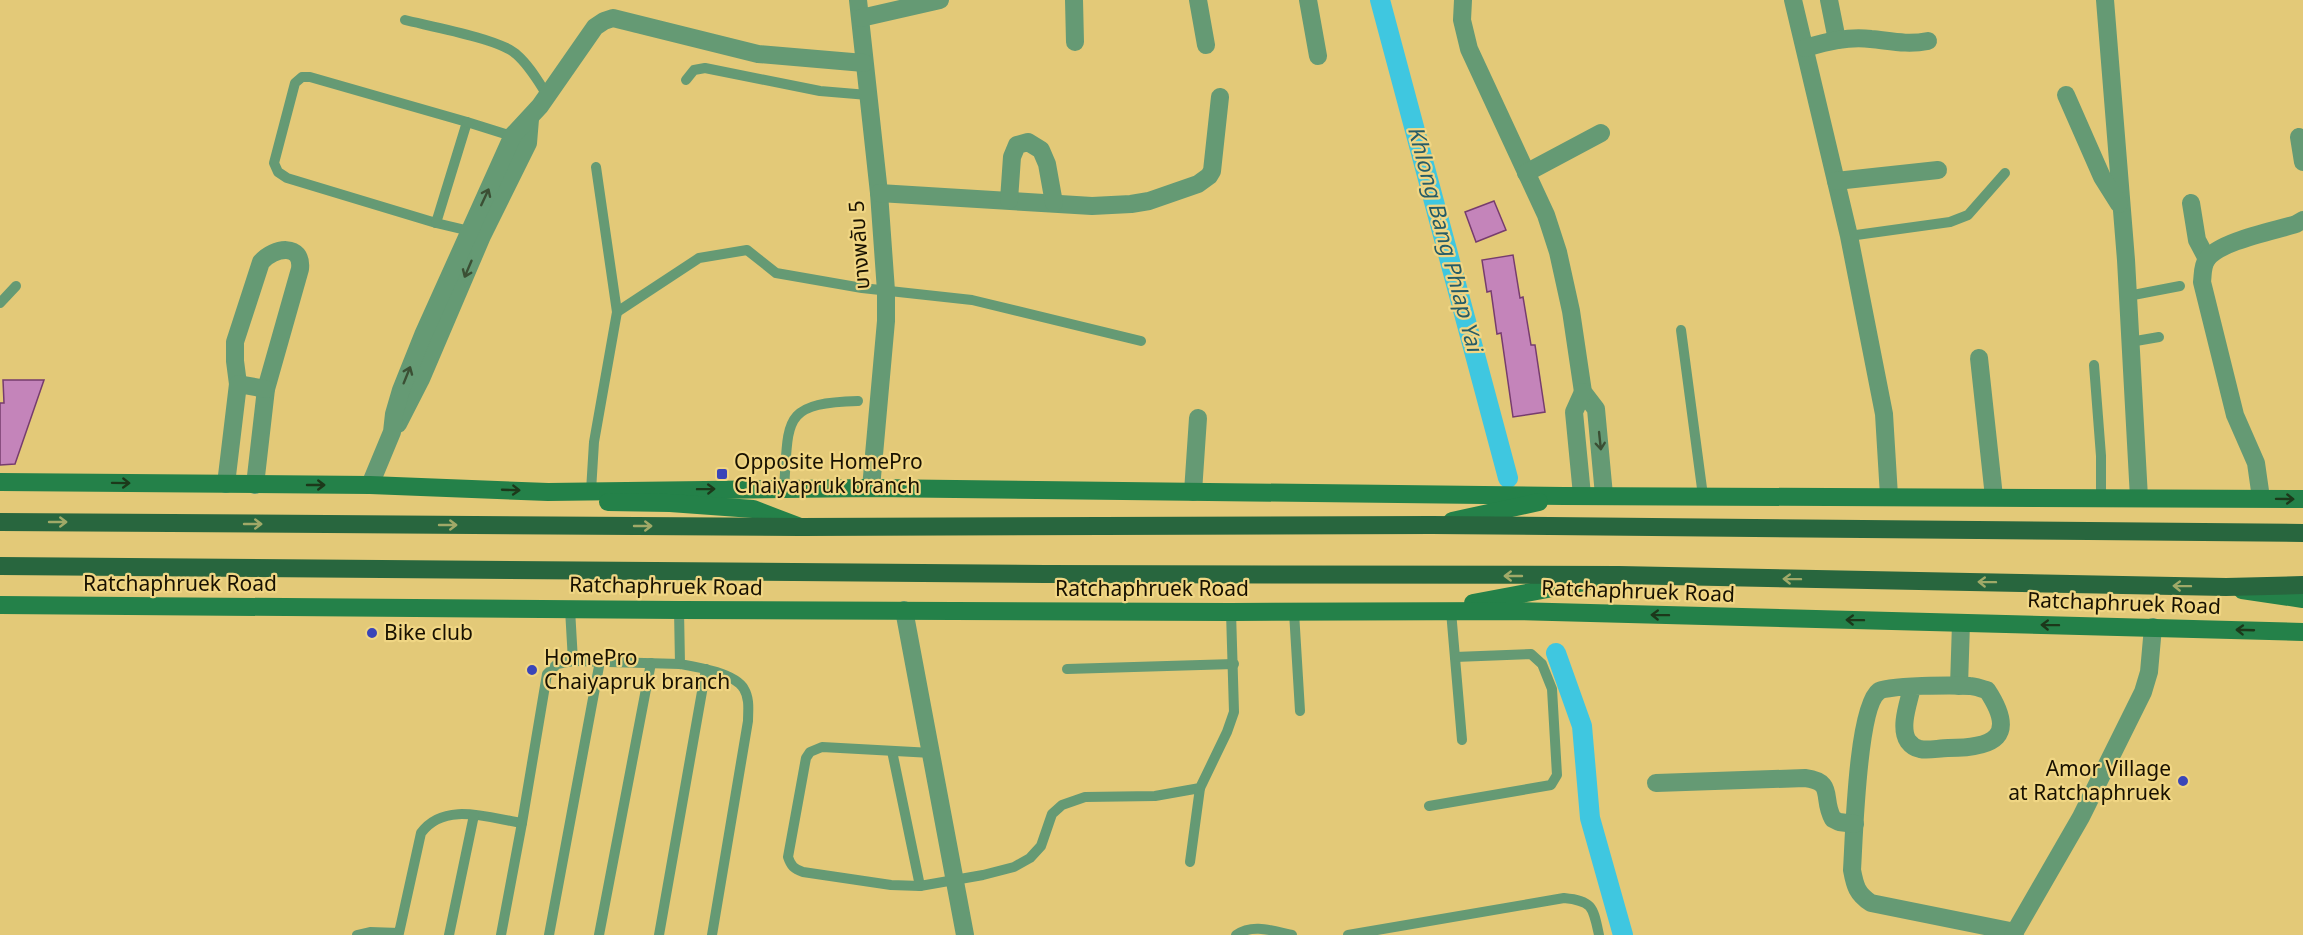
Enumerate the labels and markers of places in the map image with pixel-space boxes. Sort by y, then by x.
place label: Opposite HomePro Chaiyapruk branch [734,447,923,502]
marker: Opposite HomePro Chaiyapruk branch [715,467,729,481]
place label: Bike club [384,618,473,649]
marker: Bike club [365,626,379,640]
place label: HomePro Chaiyapruk branch [544,643,730,698]
marker: HomePro Chaiyapruk branch [525,663,539,677]
place label: Amor Village at Ratchaphruek [2008,754,2172,809]
marker: Amor Village at Ratchaphruek [2176,774,2190,788]

